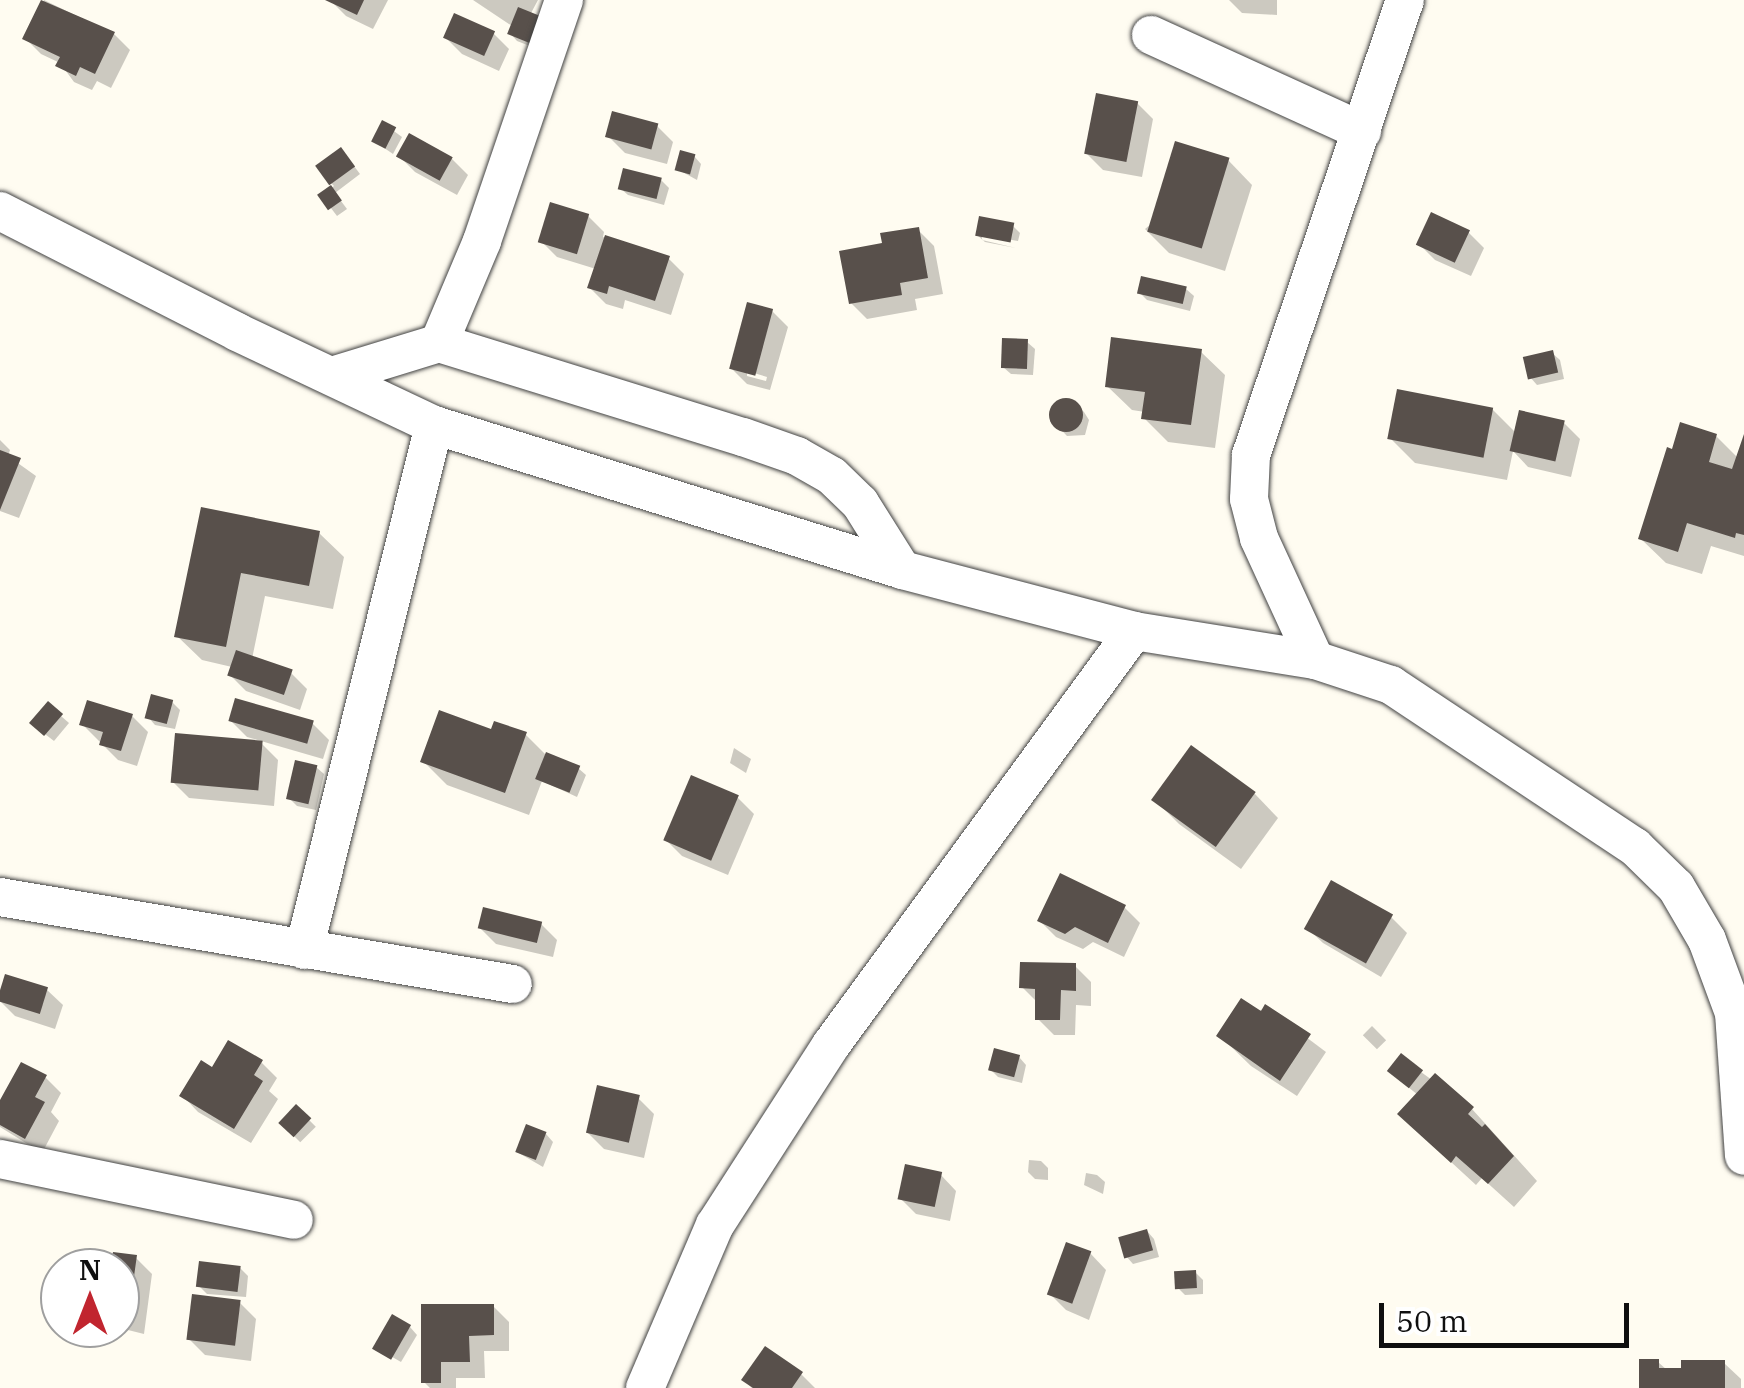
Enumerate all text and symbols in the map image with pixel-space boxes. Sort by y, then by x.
north arrow [40,1248,140,1348]
text: N [79,1251,101,1288]
scale bar [1384,1283,1634,1345]
text: 50 m [1396,1301,1468,1340]

